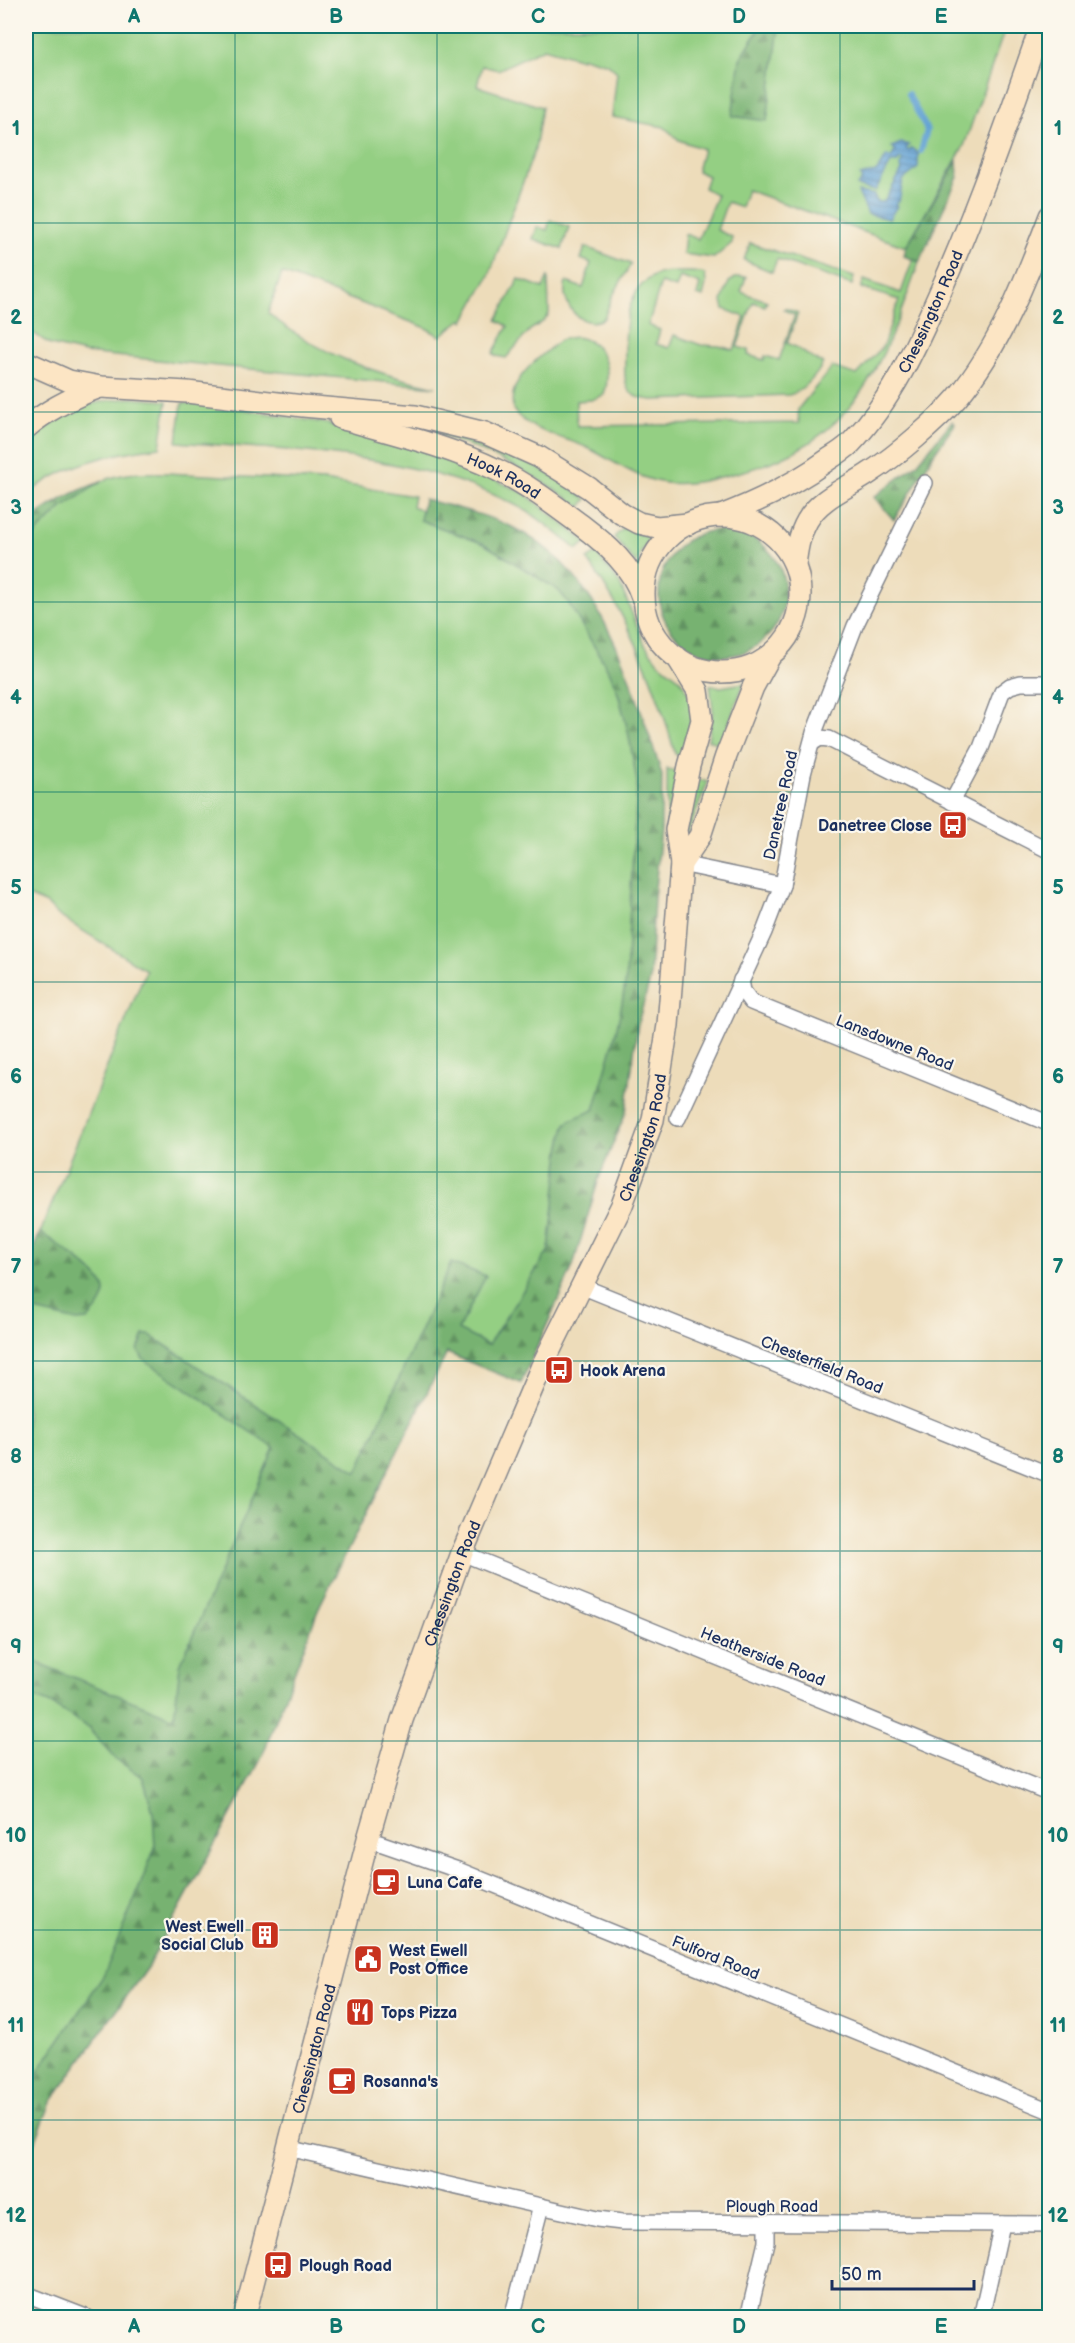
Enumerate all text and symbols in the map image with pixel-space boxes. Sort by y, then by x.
text: A [127,5,141,29]
text: B [329,5,343,29]
text: C [531,5,545,29]
text: D [732,5,746,29]
text: E [935,5,948,29]
text: 1 [12,117,20,141]
text: 1 [1054,117,1062,141]
street label: Chessington Road [895,248,968,377]
text: 2 [10,306,22,330]
text: 2 [1052,306,1064,330]
street label: Hook Road [464,450,544,504]
text: 3 [10,496,22,520]
text: 3 [1052,496,1064,520]
text: 4 [10,686,22,710]
text: 4 [1052,686,1064,710]
street label: Danetree Road [761,749,802,862]
bus stop icon: Danetree Close [937,809,969,841]
place label: Danetree Close [818,817,932,836]
text: 5 [10,876,22,900]
text: 5 [1052,876,1064,900]
street label: Lansdowne Road [833,1011,956,1076]
text: 6 [10,1065,22,1089]
text: 6 [1052,1065,1064,1089]
street label: Chessington Road [616,1072,671,1205]
text: 7 [10,1255,22,1279]
text: 7 [1052,1255,1064,1279]
street label: Chesterfield Road [758,1332,885,1399]
bus stop icon: Hook Arena [543,1354,575,1386]
place label: Hook Arena [580,1362,666,1381]
text: 8 [10,1445,22,1469]
text: 8 [1052,1445,1064,1469]
street label: Chessington Road [421,1518,486,1650]
street label: Heatherside Road [697,1624,827,1691]
text: 9 [10,1635,22,1659]
text: 9 [1052,1635,1064,1659]
text: 10 [6,1824,26,1848]
text: 10 [1048,1824,1068,1848]
cafe icon: Luna Cafe [370,1866,402,1898]
place label: Luna Cafe [407,1874,483,1893]
place label: West Ewell Social Club [161,1918,245,1955]
building icon: West Ewell Social Club [249,1919,281,1951]
street label: Fulford Road [669,1932,762,1985]
place label: West Ewell Post Office [389,1942,468,1979]
public building icon: West Ewell Post Office [352,1943,384,1975]
street label: Chessington Road [289,1982,341,2116]
restaurant icon: Tops Pizza [344,1996,376,2028]
place label: Tops Pizza [381,2004,457,2023]
text: 11 [8,2014,24,2038]
text: 11 [1050,2014,1066,2038]
cafe icon: Rosanna's [326,2065,358,2097]
place label: Rosanna's [363,2073,438,2092]
street label: Plough Road [726,2198,818,2217]
text: 12 [6,2204,26,2228]
text: 12 [1048,2204,1068,2228]
bus stop icon: Plough Road [262,2249,294,2281]
scale bar [832,2253,974,2291]
place label: Plough Road [299,2257,392,2276]
text: 50 m [841,2264,882,2285]
text: A [127,2315,141,2339]
text: B [329,2315,343,2339]
text: C [531,2315,545,2339]
text: D [732,2315,746,2339]
text: E [935,2315,948,2339]

